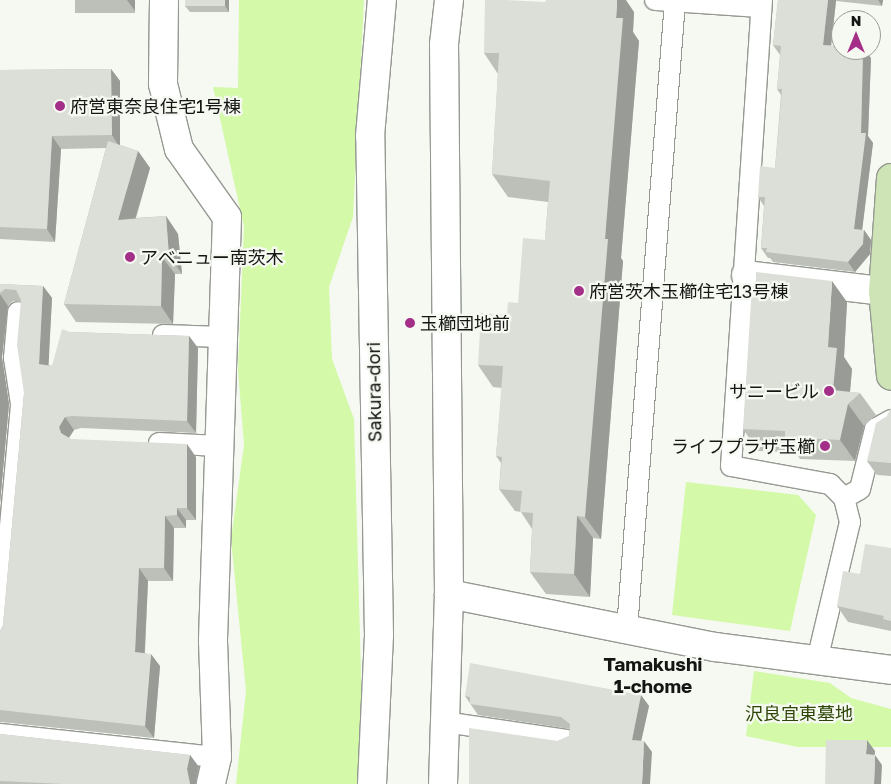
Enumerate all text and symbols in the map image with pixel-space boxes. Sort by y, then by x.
north arrow [831,10,881,60]
text: N [851,12,861,29]
place label: 府営東奈良住宅1号棟 [70,95,241,117]
marker: 府営東奈良住宅1号棟 [54,100,66,112]
place label: アベニュー南茨木 [140,246,284,268]
marker: アベニュー南茨木 [124,251,136,263]
place label: 府営茨木玉櫛住宅13号棟 [589,280,788,302]
marker: 府営茨木玉櫛住宅13号棟 [573,285,585,297]
place label: 玉櫛団地前 [420,312,510,334]
marker: 玉櫛団地前 [404,317,416,329]
street label: Sakura-dori [362,342,386,442]
place label: サニービル [729,380,819,402]
marker: サニービル [823,385,835,397]
place label: ライフプラザ玉櫛 [671,435,815,457]
marker: ライフプラザ玉櫛 [819,440,831,452]
district label: Tamakushi 1-chome [603,653,703,697]
park label: 沢良宜東墓地 [745,702,853,724]

